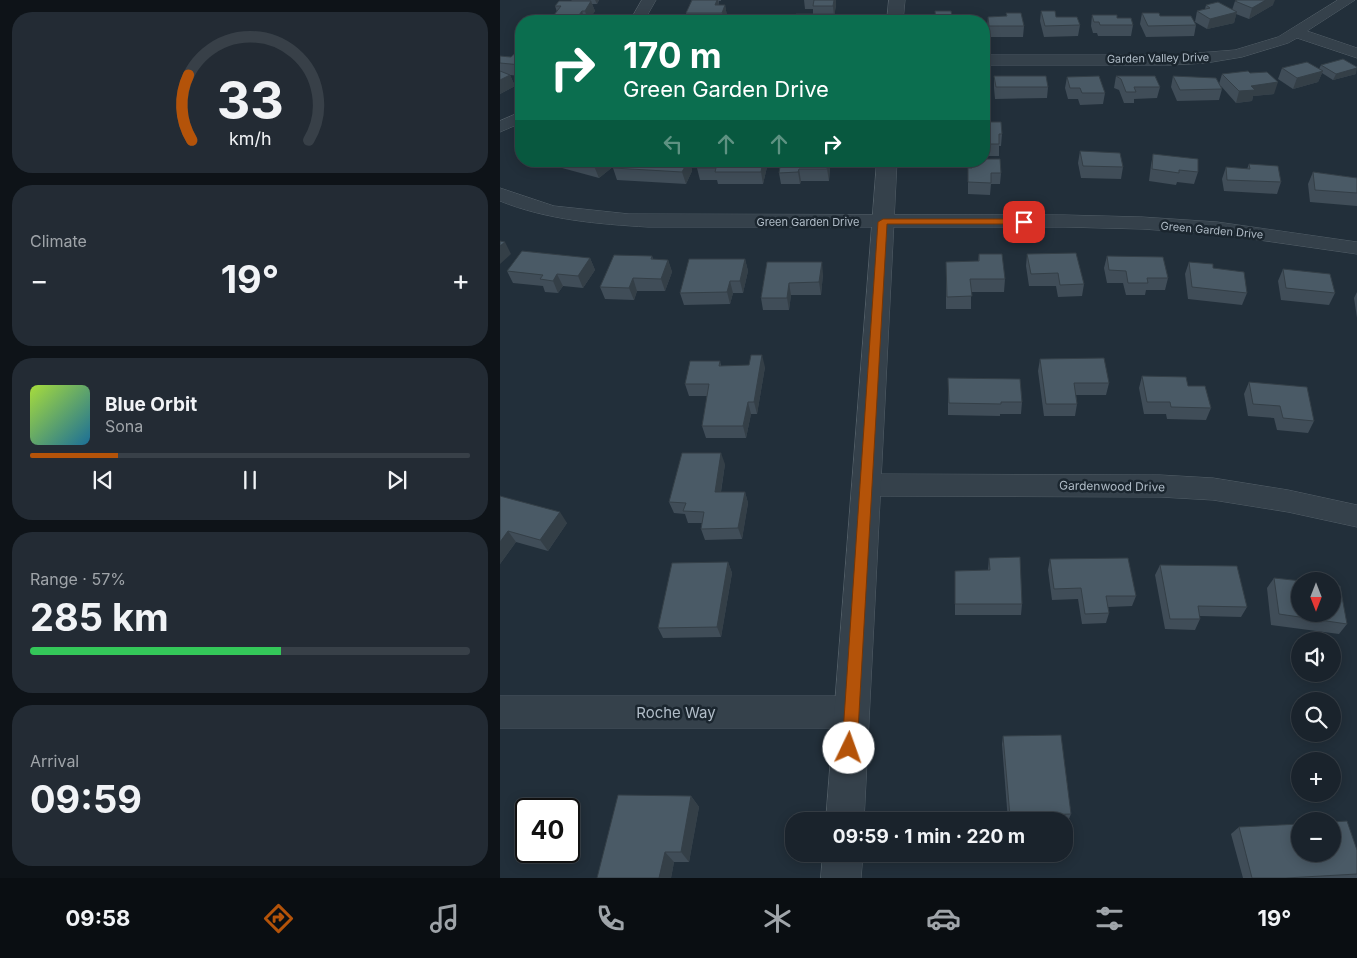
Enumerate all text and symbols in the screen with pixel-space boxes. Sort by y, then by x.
text: 170 m [623,34,722,76]
icon: right [540,35,605,100]
street label: Garden Valley Drive [1107,50,1209,66]
text: 33 [216,69,284,132]
text: Green Garden Drive [623,76,829,102]
text: km/h [229,128,271,149]
icon: left [659,130,687,158]
icon: ahead [712,130,740,158]
icon: ahead [765,130,793,158]
icon: right [818,130,846,158]
pin [1003,201,1045,243]
icon: arrive [1010,208,1038,236]
street label: Green Garden Drive [757,215,859,229]
street label: Green Garden Drive [1160,219,1264,241]
text: Climate [30,231,87,251]
text: 19° [221,256,279,302]
text: − [30,263,49,297]
text: + [451,263,470,297]
text: Blue Orbit [105,393,197,416]
text: Sona [105,416,143,436]
icon: previous [89,466,117,494]
icon: pause [236,466,264,494]
icon: next [383,466,411,494]
street label: Gardenwood Drive [1059,478,1165,494]
text: Range · 57% [30,569,126,589]
north arrow [1291,572,1341,622]
map controls [1291,572,1341,862]
text: 285 km [30,594,169,640]
button: sound [1291,632,1341,682]
button: search [1291,692,1341,742]
street label: Roche Way [636,703,716,722]
position arrow [822,721,874,773]
text: Arrival [30,751,79,771]
button: + [1291,752,1341,802]
text: 09:59 [30,776,142,822]
speed limit sign: 40 [515,798,580,863]
button: − [1291,812,1341,862]
text: 09:59 · 1 min · 220 m [833,825,1025,848]
icon: directions [261,901,296,936]
icon: music [427,901,462,936]
icon: phone [593,901,628,936]
icon: climate [760,901,795,936]
icon: car [926,901,961,936]
icon: filters [1092,901,1127,936]
text: 09:58 [66,905,130,931]
text: 19° [1258,905,1291,931]

